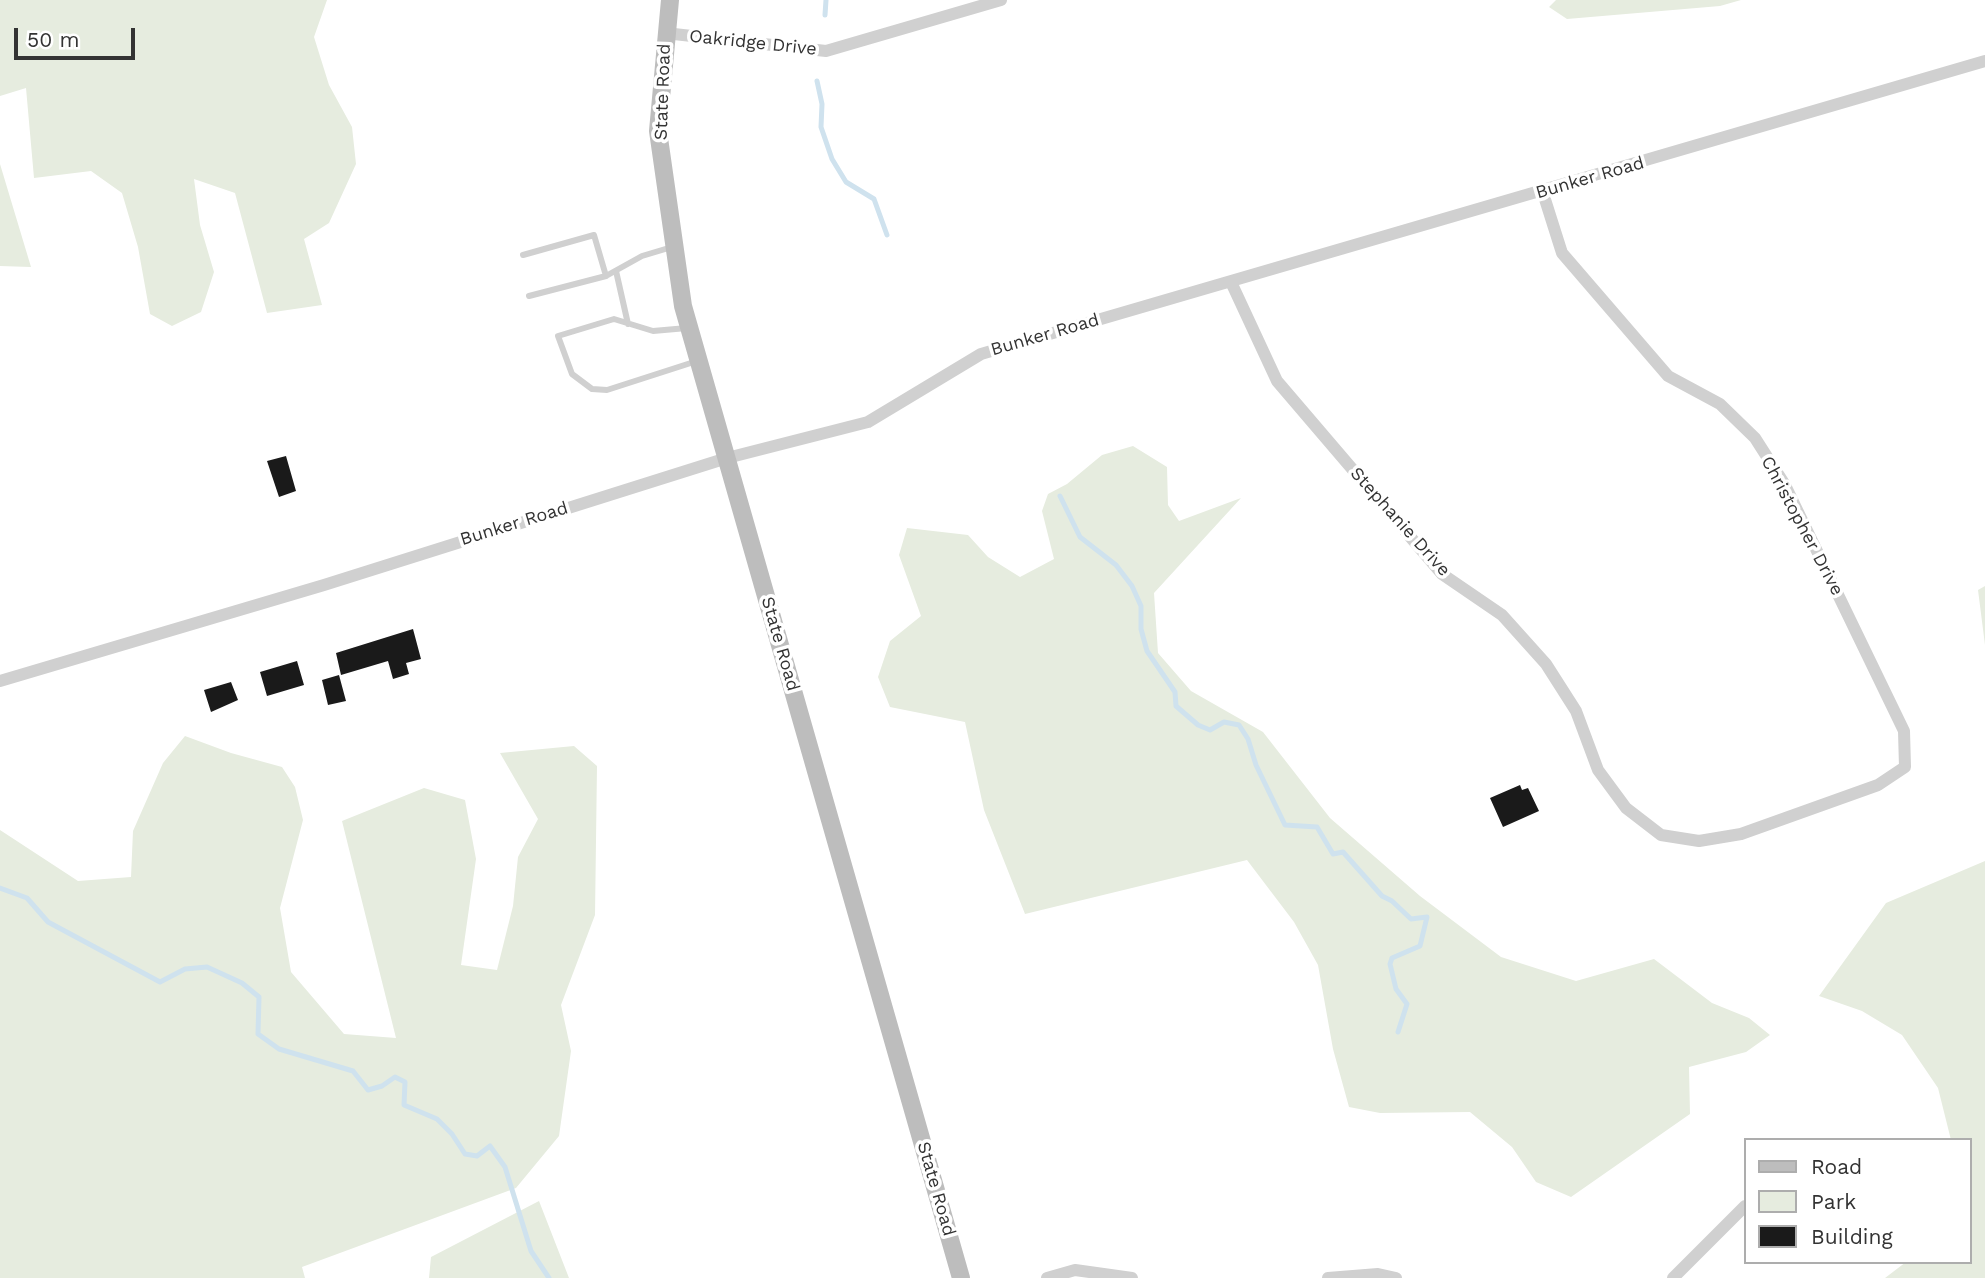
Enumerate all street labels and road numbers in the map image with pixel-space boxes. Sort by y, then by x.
street label: Oakridge Drive [688,26,818,60]
street label: State Road [651,43,675,141]
street label: Bunker Road [1533,152,1647,204]
street label: Bunker Road [988,309,1102,361]
street label: Christopher Drive [1756,453,1848,599]
street label: Stephanie Drive [1345,463,1455,581]
street label: Bunker Road [457,497,571,551]
street label: State Road [756,594,804,694]
street label: State Road [912,1139,960,1239]

